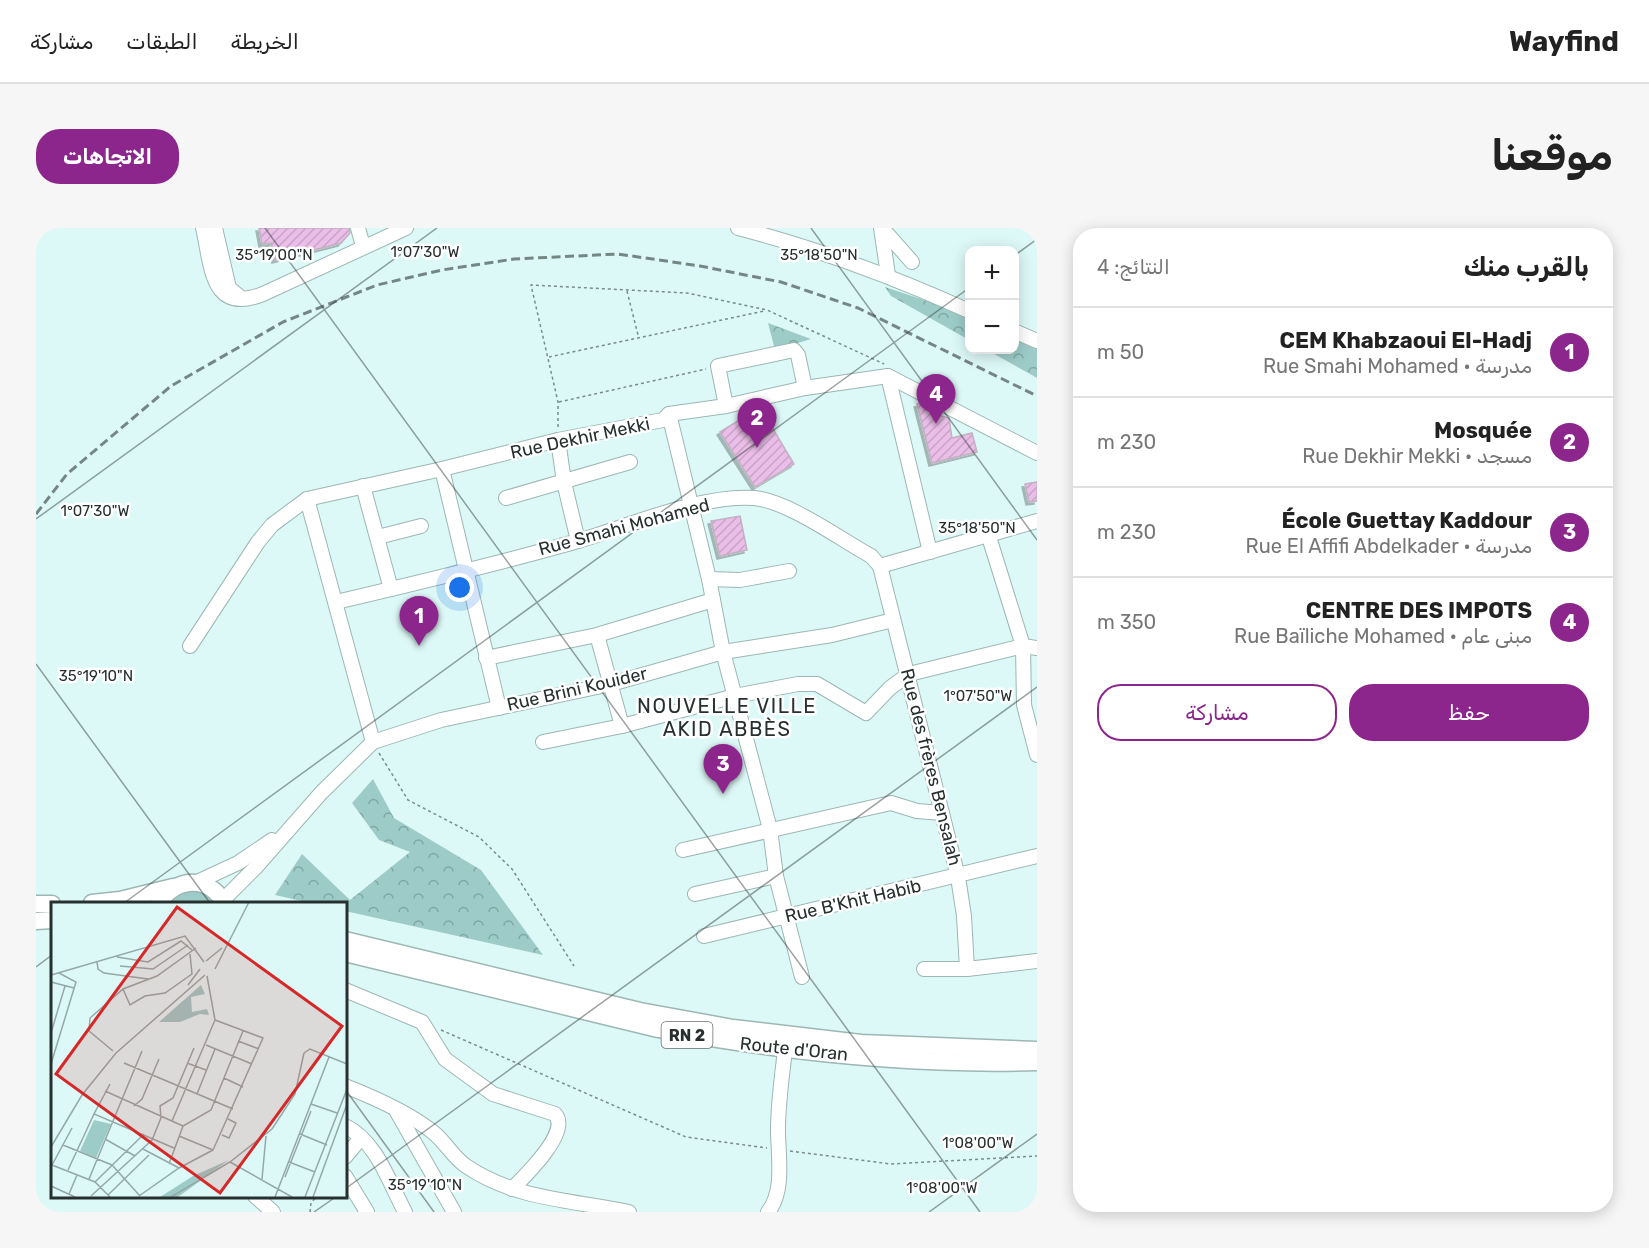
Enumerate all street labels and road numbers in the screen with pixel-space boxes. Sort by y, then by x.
street label: Rue Dekhir Mekki [508,412,652,464]
street label: Rue Smahi Mohamed [536,494,712,560]
street label: Rue Brini Kouider [505,662,650,716]
street label: Rue des frères Bensalah [896,666,966,868]
street label: Rue B'Khit Habib [783,875,923,927]
road number: RN 2 [662,1022,712,1048]
street label: Route d'Oran [739,1032,849,1066]

